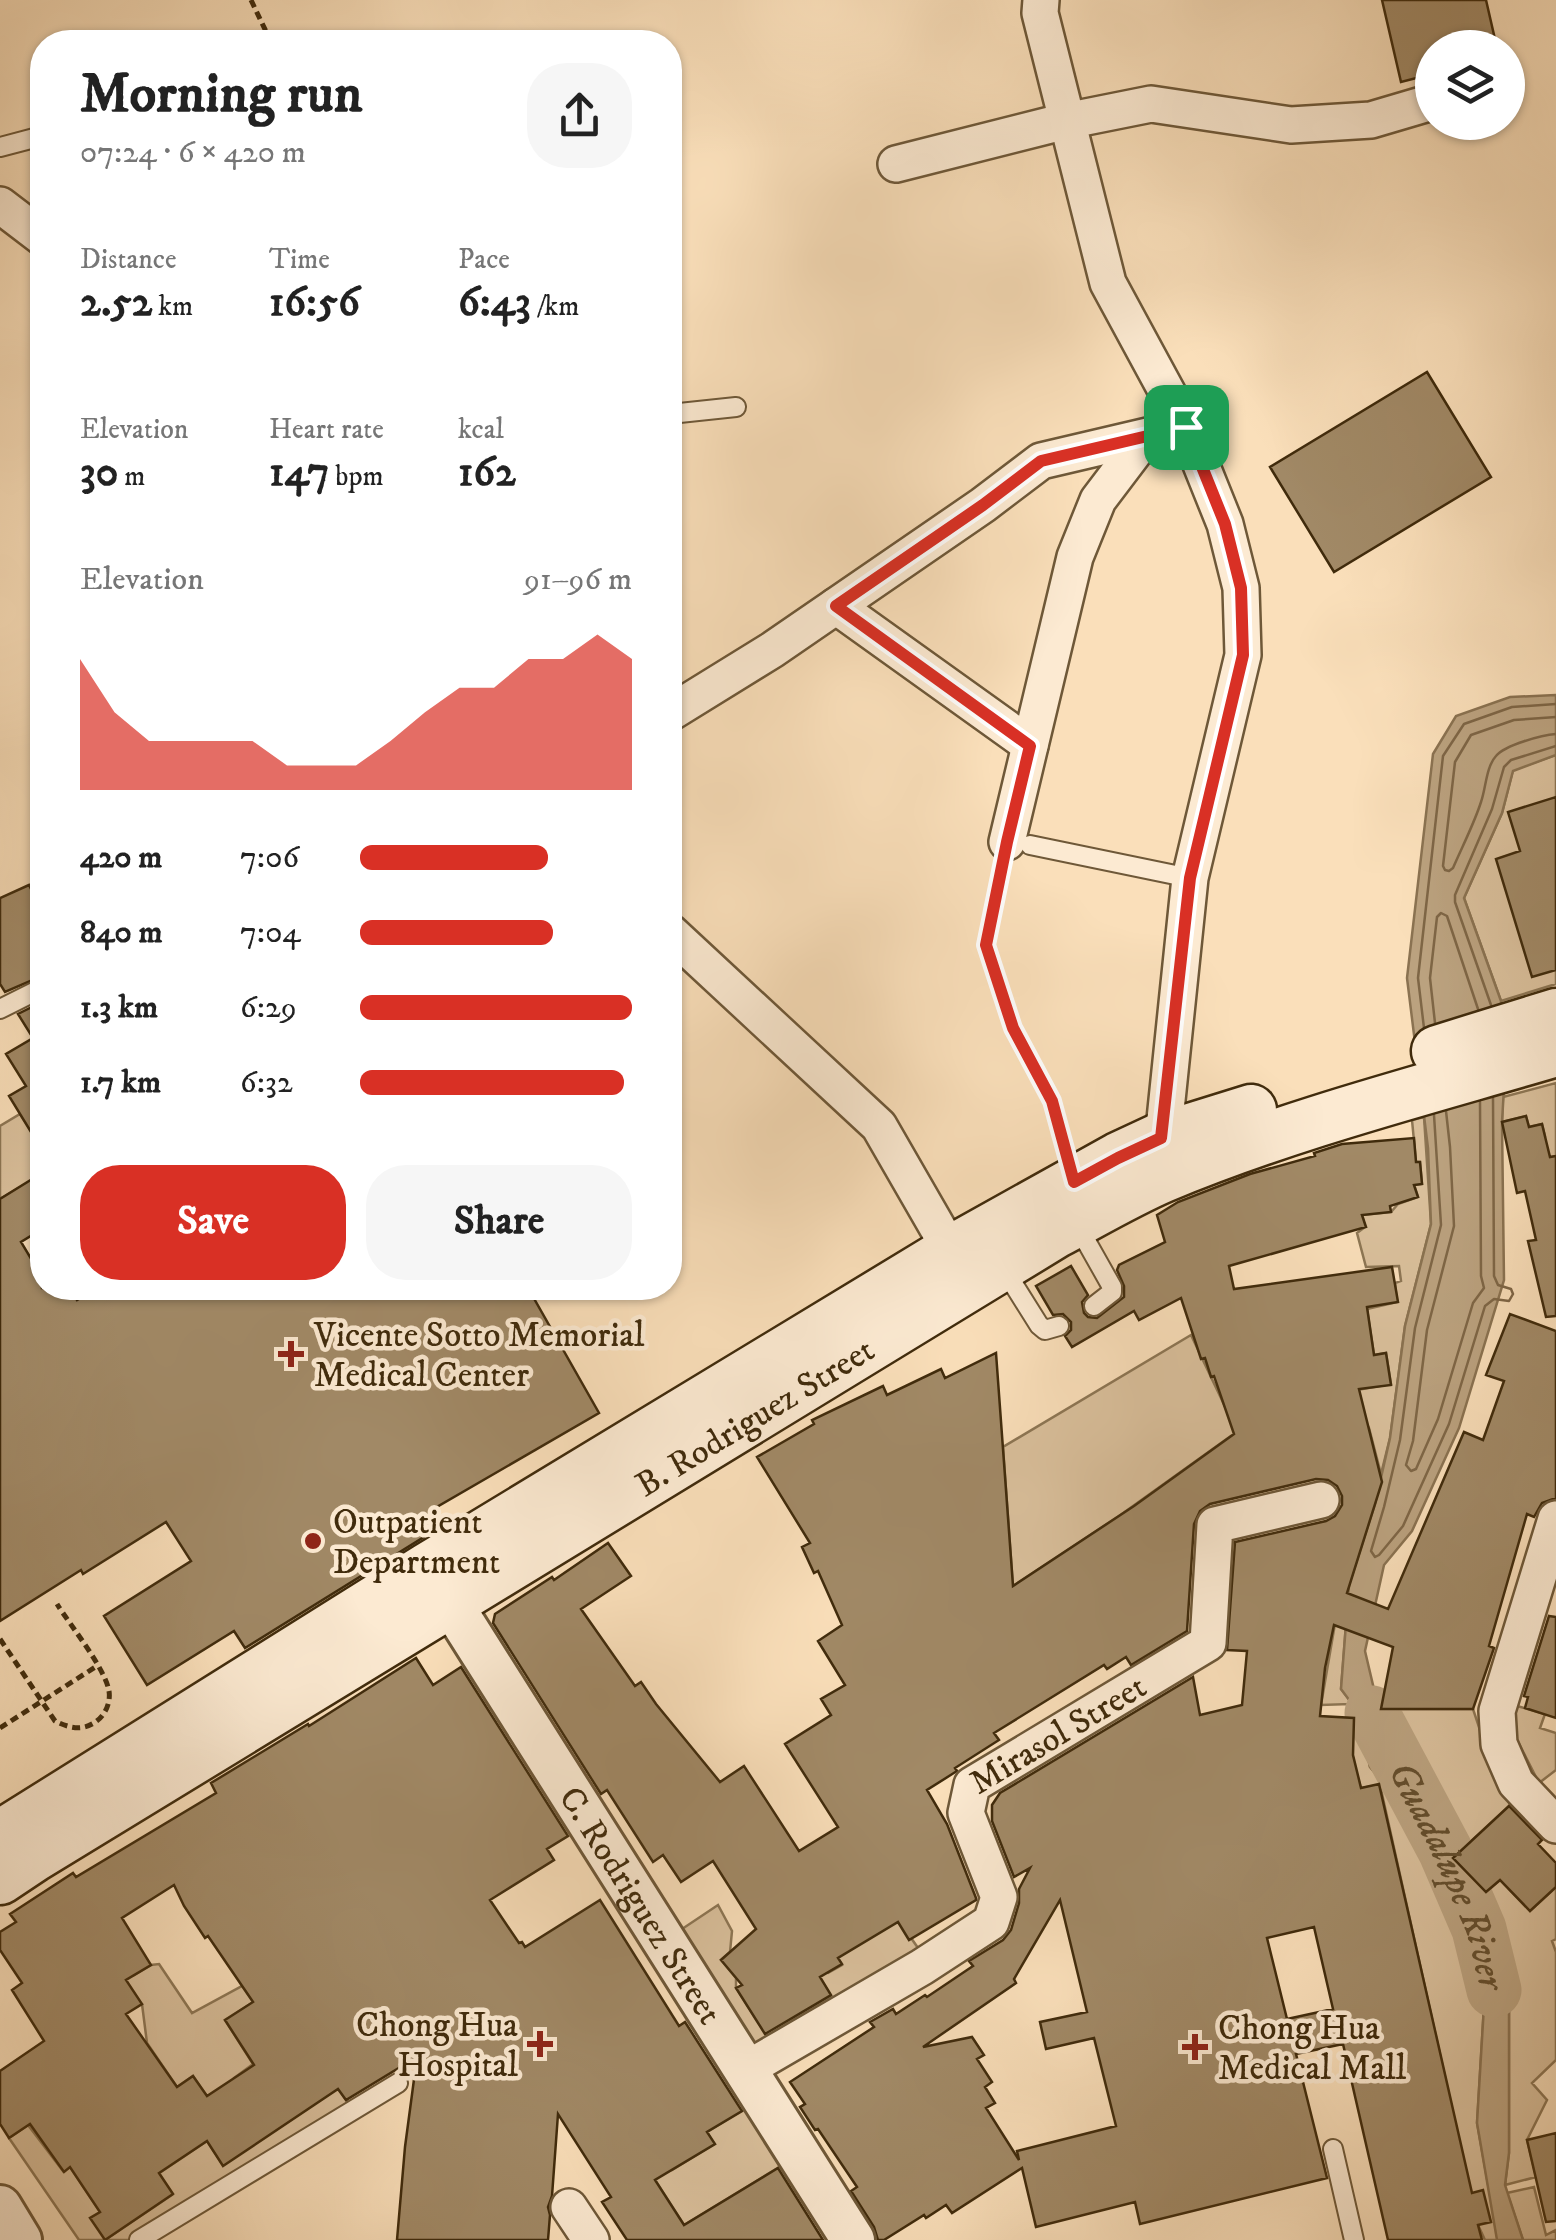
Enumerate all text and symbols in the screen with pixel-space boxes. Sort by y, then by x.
map controls [1415,30,1525,140]
button: layers [1415,30,1525,140]
text: Morning run [80,61,362,130]
button: share [527,63,632,168]
text: 07:24 · 6 × 420 m [80,133,306,173]
text: Distance [80,242,176,277]
text: Time [269,242,330,277]
text: Pace [458,242,510,277]
text: 2.52 [80,277,152,329]
text: 16:56 [269,277,360,329]
text: 6:43 [458,277,531,329]
text: km [152,289,193,324]
text: /km [531,289,579,324]
pin [1144,385,1229,470]
icon: arrive [1159,400,1214,455]
text: Elevation [80,412,188,447]
text: Heart rate [269,412,384,447]
text: kcal [458,412,504,447]
text: 30 [80,447,118,499]
text: 147 [269,447,329,499]
text: 162 [458,447,516,499]
text: m [118,459,145,494]
text: bpm [329,459,384,494]
text: Elevation [80,560,204,600]
text: 91–96 m [524,560,632,600]
text: 420 m [80,838,162,878]
text: 7:06 [240,838,299,878]
text: 840 m [80,913,163,953]
text: 7:04 [240,913,301,953]
text: 1.3 km [80,988,158,1028]
text: 6:29 [240,988,297,1028]
text: 1.7 km [80,1063,161,1103]
text: 6:32 [240,1063,293,1103]
button: Save [80,1165,346,1280]
button: Share [366,1165,632,1280]
place label: Vicente Sotto Memorial Medical Center [313,1314,645,1398]
street label: B. Rodriguez Street [628,1329,883,1508]
marker: Vicente Sotto Memorial Medical Center [278,1341,304,1367]
place label: Outpatient Department [333,1501,500,1585]
marker: Outpatient Department [302,1530,324,1552]
street label: Mirasol Street [962,1665,1155,1805]
water label: Guadalupe River [1376,1754,1516,1998]
street label: C. Rodriguez Street [548,1779,731,2033]
place label: Chong Hua Hospital [356,2004,518,2088]
place label: Chong Hua Medical Mall [1218,2007,1407,2091]
marker: Chong Hua Hospital [527,2031,553,2057]
marker: Chong Hua Medical Mall [1182,2034,1208,2060]

